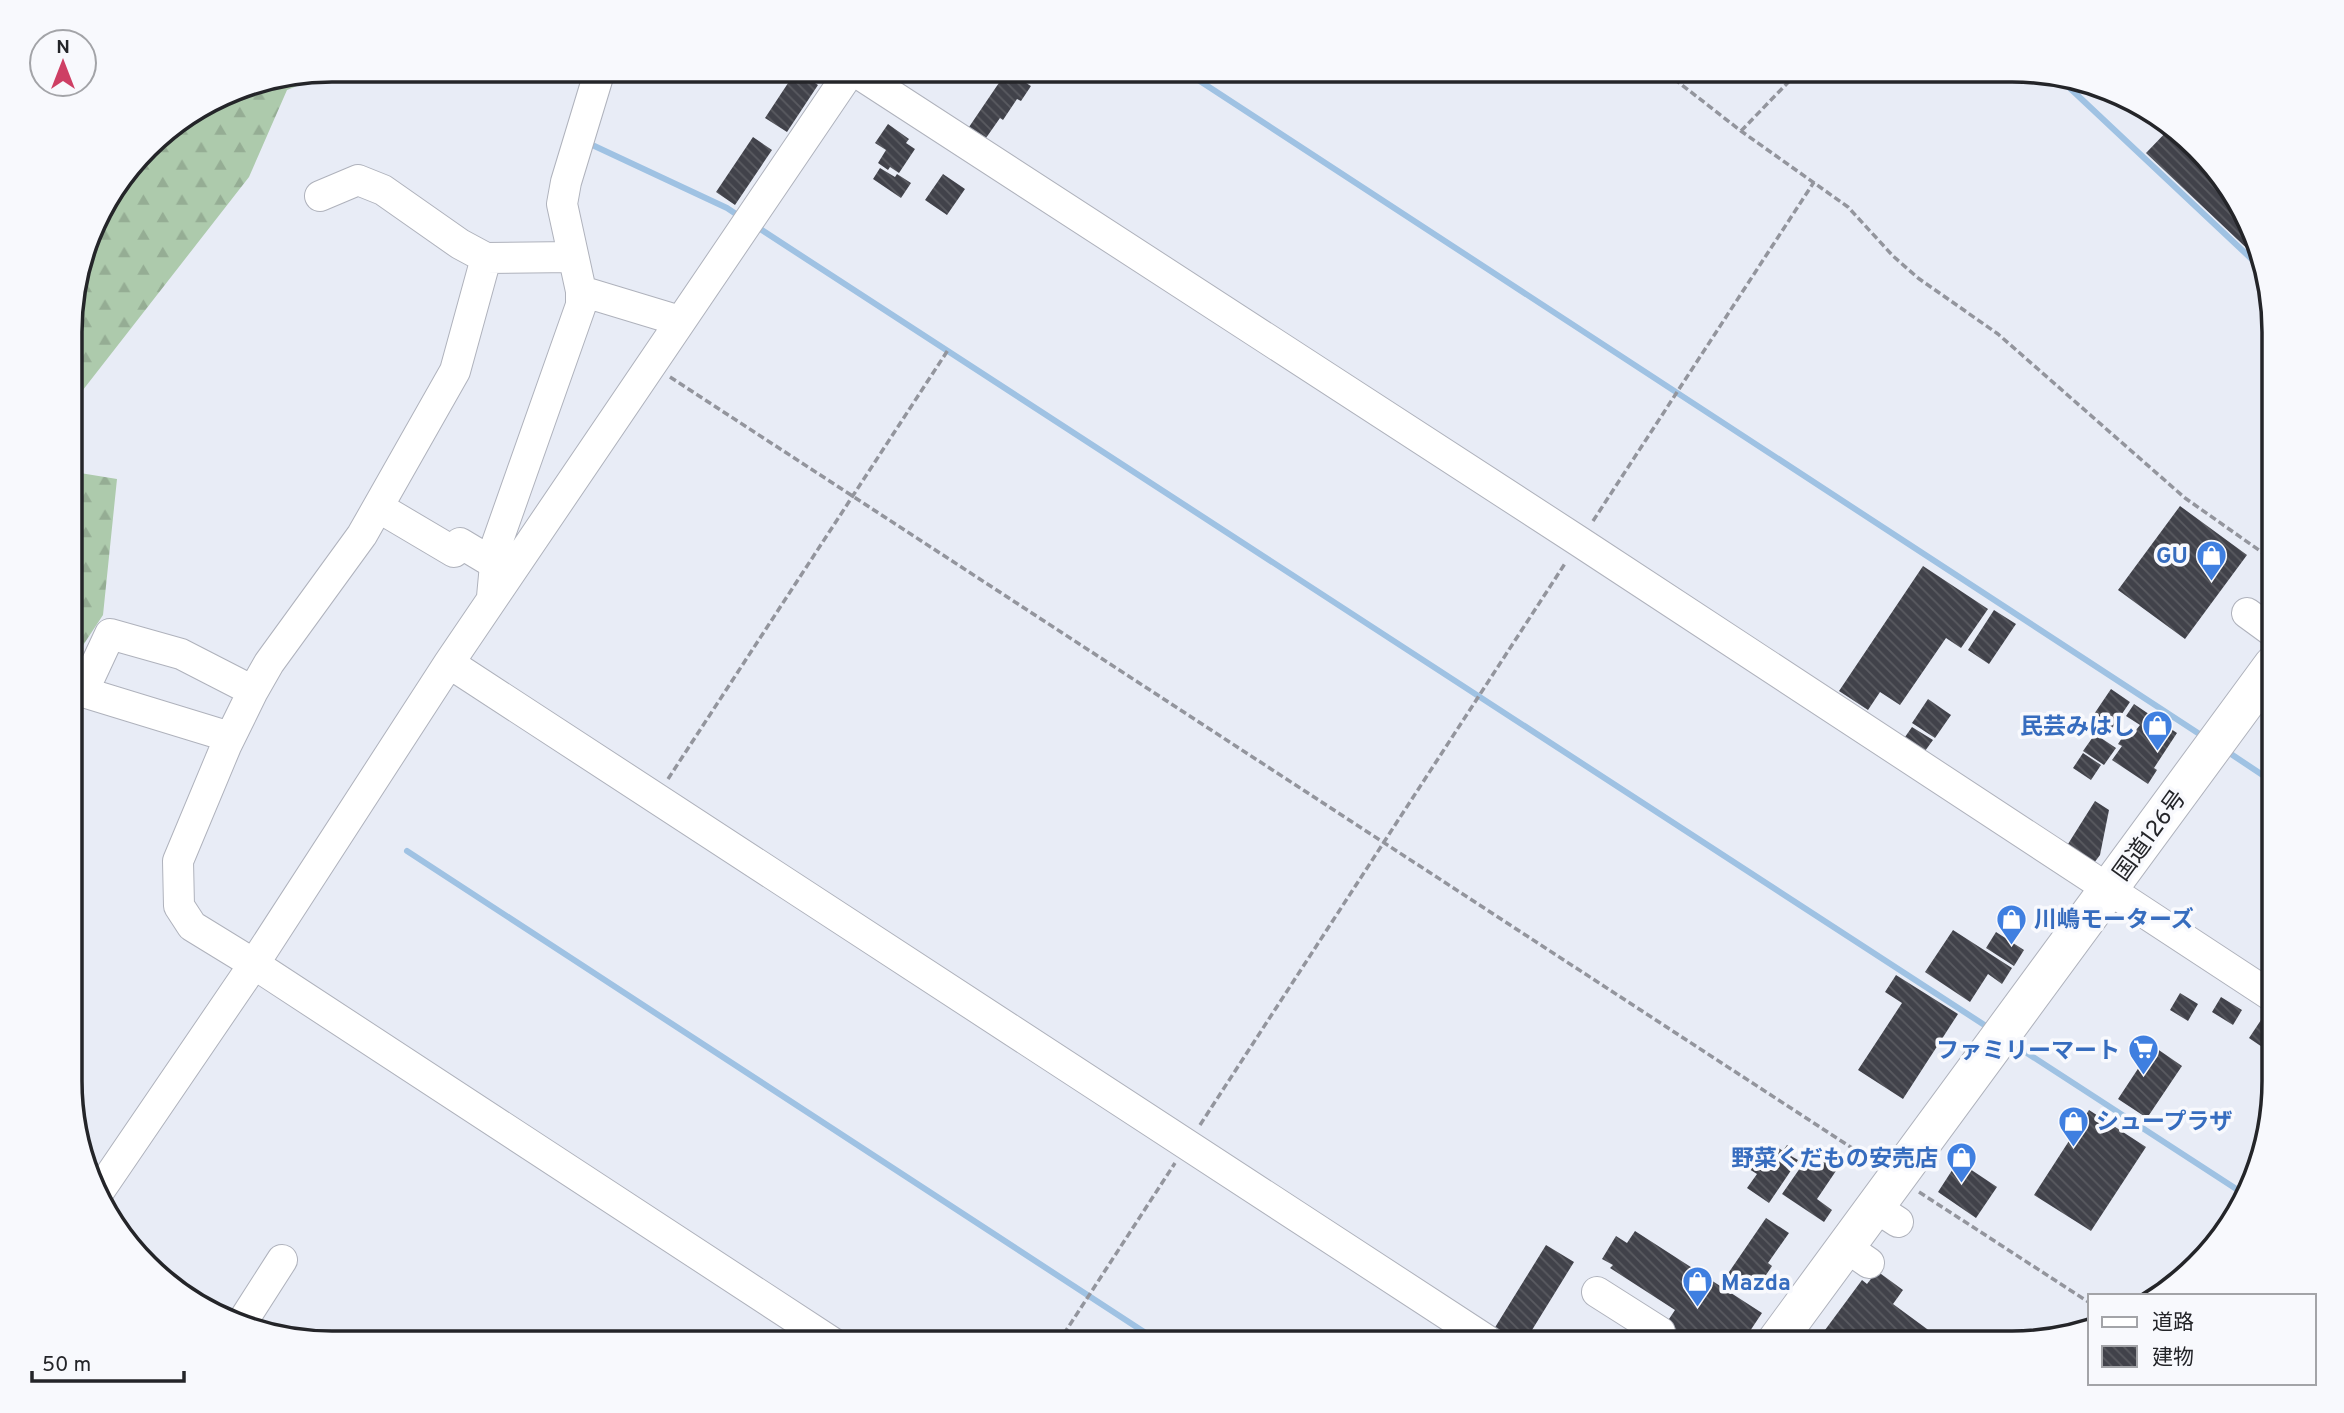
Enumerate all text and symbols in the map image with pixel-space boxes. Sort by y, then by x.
north arrow [28,28,98,98]
text: N [56,36,70,60]
shop icon: GU [2194,538,2228,582]
place label: GU [2156,543,2188,572]
shop icon: 民芸みはし [2141,709,2175,753]
place label: 民芸みはし [2020,714,2135,743]
street label: 国道126号 [2108,785,2194,888]
shop icon: 川嶋モーターズ [1994,902,2028,946]
place label: 川嶋モーターズ [2034,907,2194,936]
supermarket icon: ファミリーマート [2126,1033,2160,1077]
place label: ファミリーマート [1936,1038,2120,1067]
shop icon: シュープラザ [2056,1104,2090,1148]
place label: シュープラザ [2096,1109,2233,1138]
shop icon: 野菜くだもの安売店 [1944,1141,1978,1185]
place label: 野菜くだもの安売店 [1731,1146,1938,1175]
shop icon: Mazda [1681,1265,1715,1309]
place label: Mazda [1721,1270,1791,1299]
legend [2088,1294,2316,1385]
text: 道路 [2152,1310,2194,1337]
scale bar [32,1340,184,1384]
text: 建物 [2152,1345,2194,1372]
text: 50 m [42,1352,91,1379]

